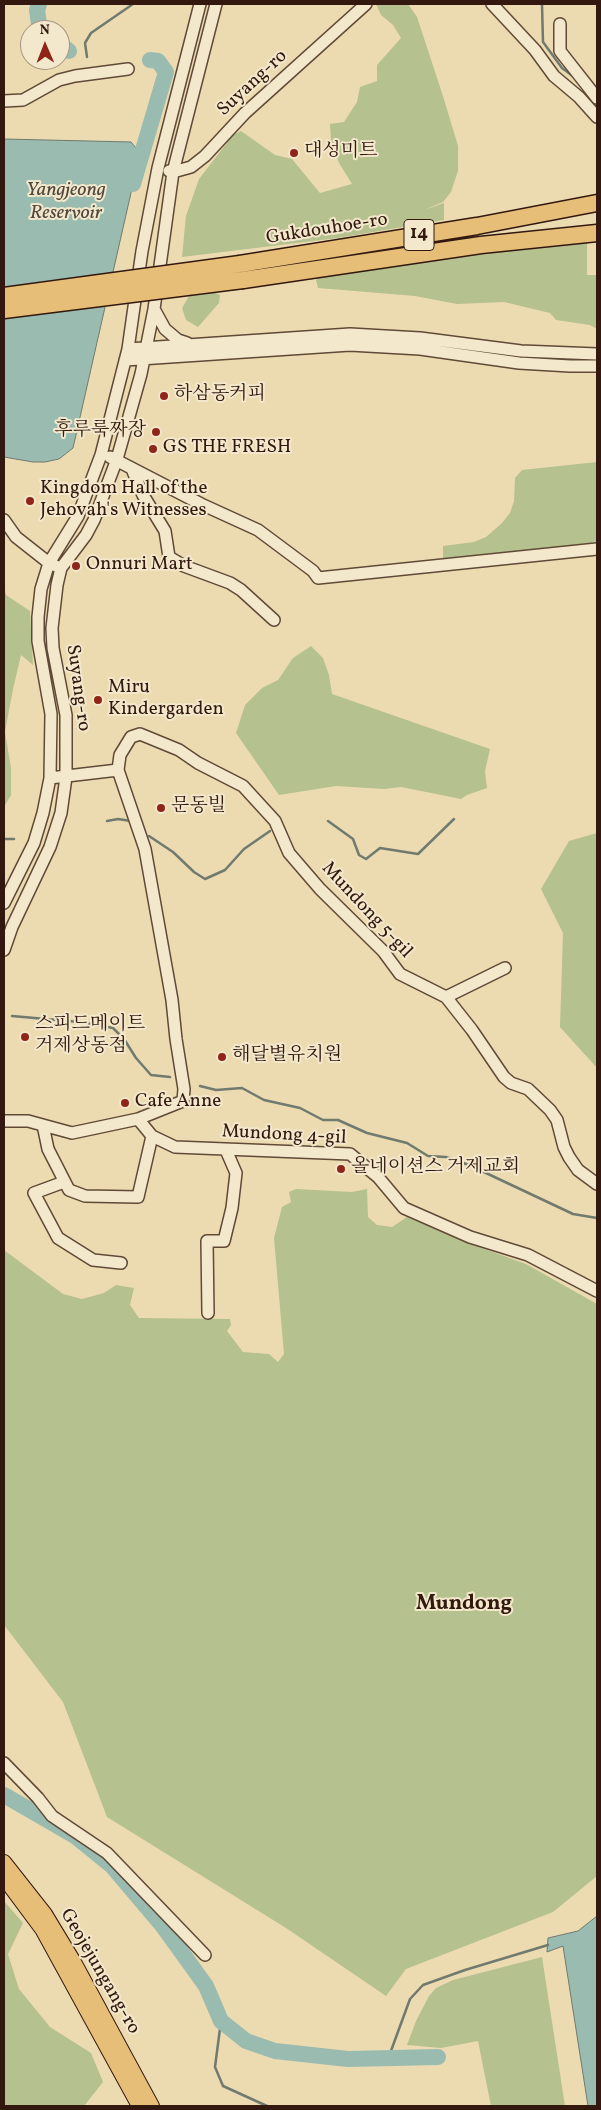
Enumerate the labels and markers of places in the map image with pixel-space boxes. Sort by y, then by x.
place label: 대성미트 [304,142,377,164]
marker: 대성미트 [288,147,300,159]
place label: 하삼동커피 [174,385,266,407]
marker: 하삼동커피 [158,390,170,402]
place label: 후루룩짜장 [54,421,146,443]
marker: 후루룩짜장 [150,426,162,438]
place label: GS THE FRESH [163,438,291,460]
marker: GS THE FRESH [147,443,159,455]
place label: Kingdom Hall of the Jehovah's Witnesses [40,479,207,523]
marker: Kingdom Hall of the Jehovah's Witnesses [24,495,36,507]
place label: Onnuri Mart [86,555,193,577]
marker: Onnuri Mart [70,560,82,572]
place label: Miru Kindergarden [108,678,224,722]
marker: Miru Kindergarden [92,694,104,706]
place label: 문동빌 [171,797,226,819]
marker: 문동빌 [155,802,167,814]
place label: 스피드메이트 거제상동점 [35,1015,145,1059]
marker: 스피드메이트 거제상동점 [19,1031,31,1043]
place label: 해달별유치원 [232,1046,342,1068]
marker: 해달별유치원 [216,1051,228,1063]
place label: Cafe Anne [135,1092,221,1114]
marker: Cafe Anne [119,1097,131,1109]
place label: 올네이션스 거제교회 [351,1158,520,1180]
marker: 올네이션스 거제교회 [335,1163,347,1175]

